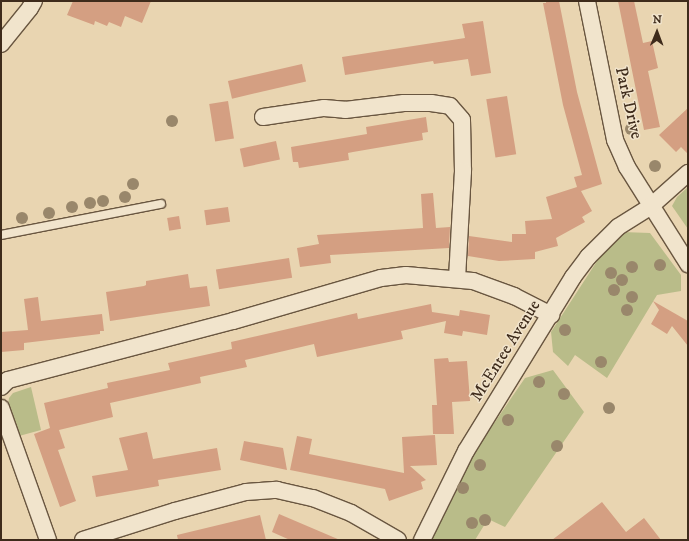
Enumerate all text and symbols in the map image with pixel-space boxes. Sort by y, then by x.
north arrow [637,12,677,52]
text: N [653,13,662,27]
street label: Park Drive [610,65,646,141]
street label: McEntee Avenue [467,297,545,405]

